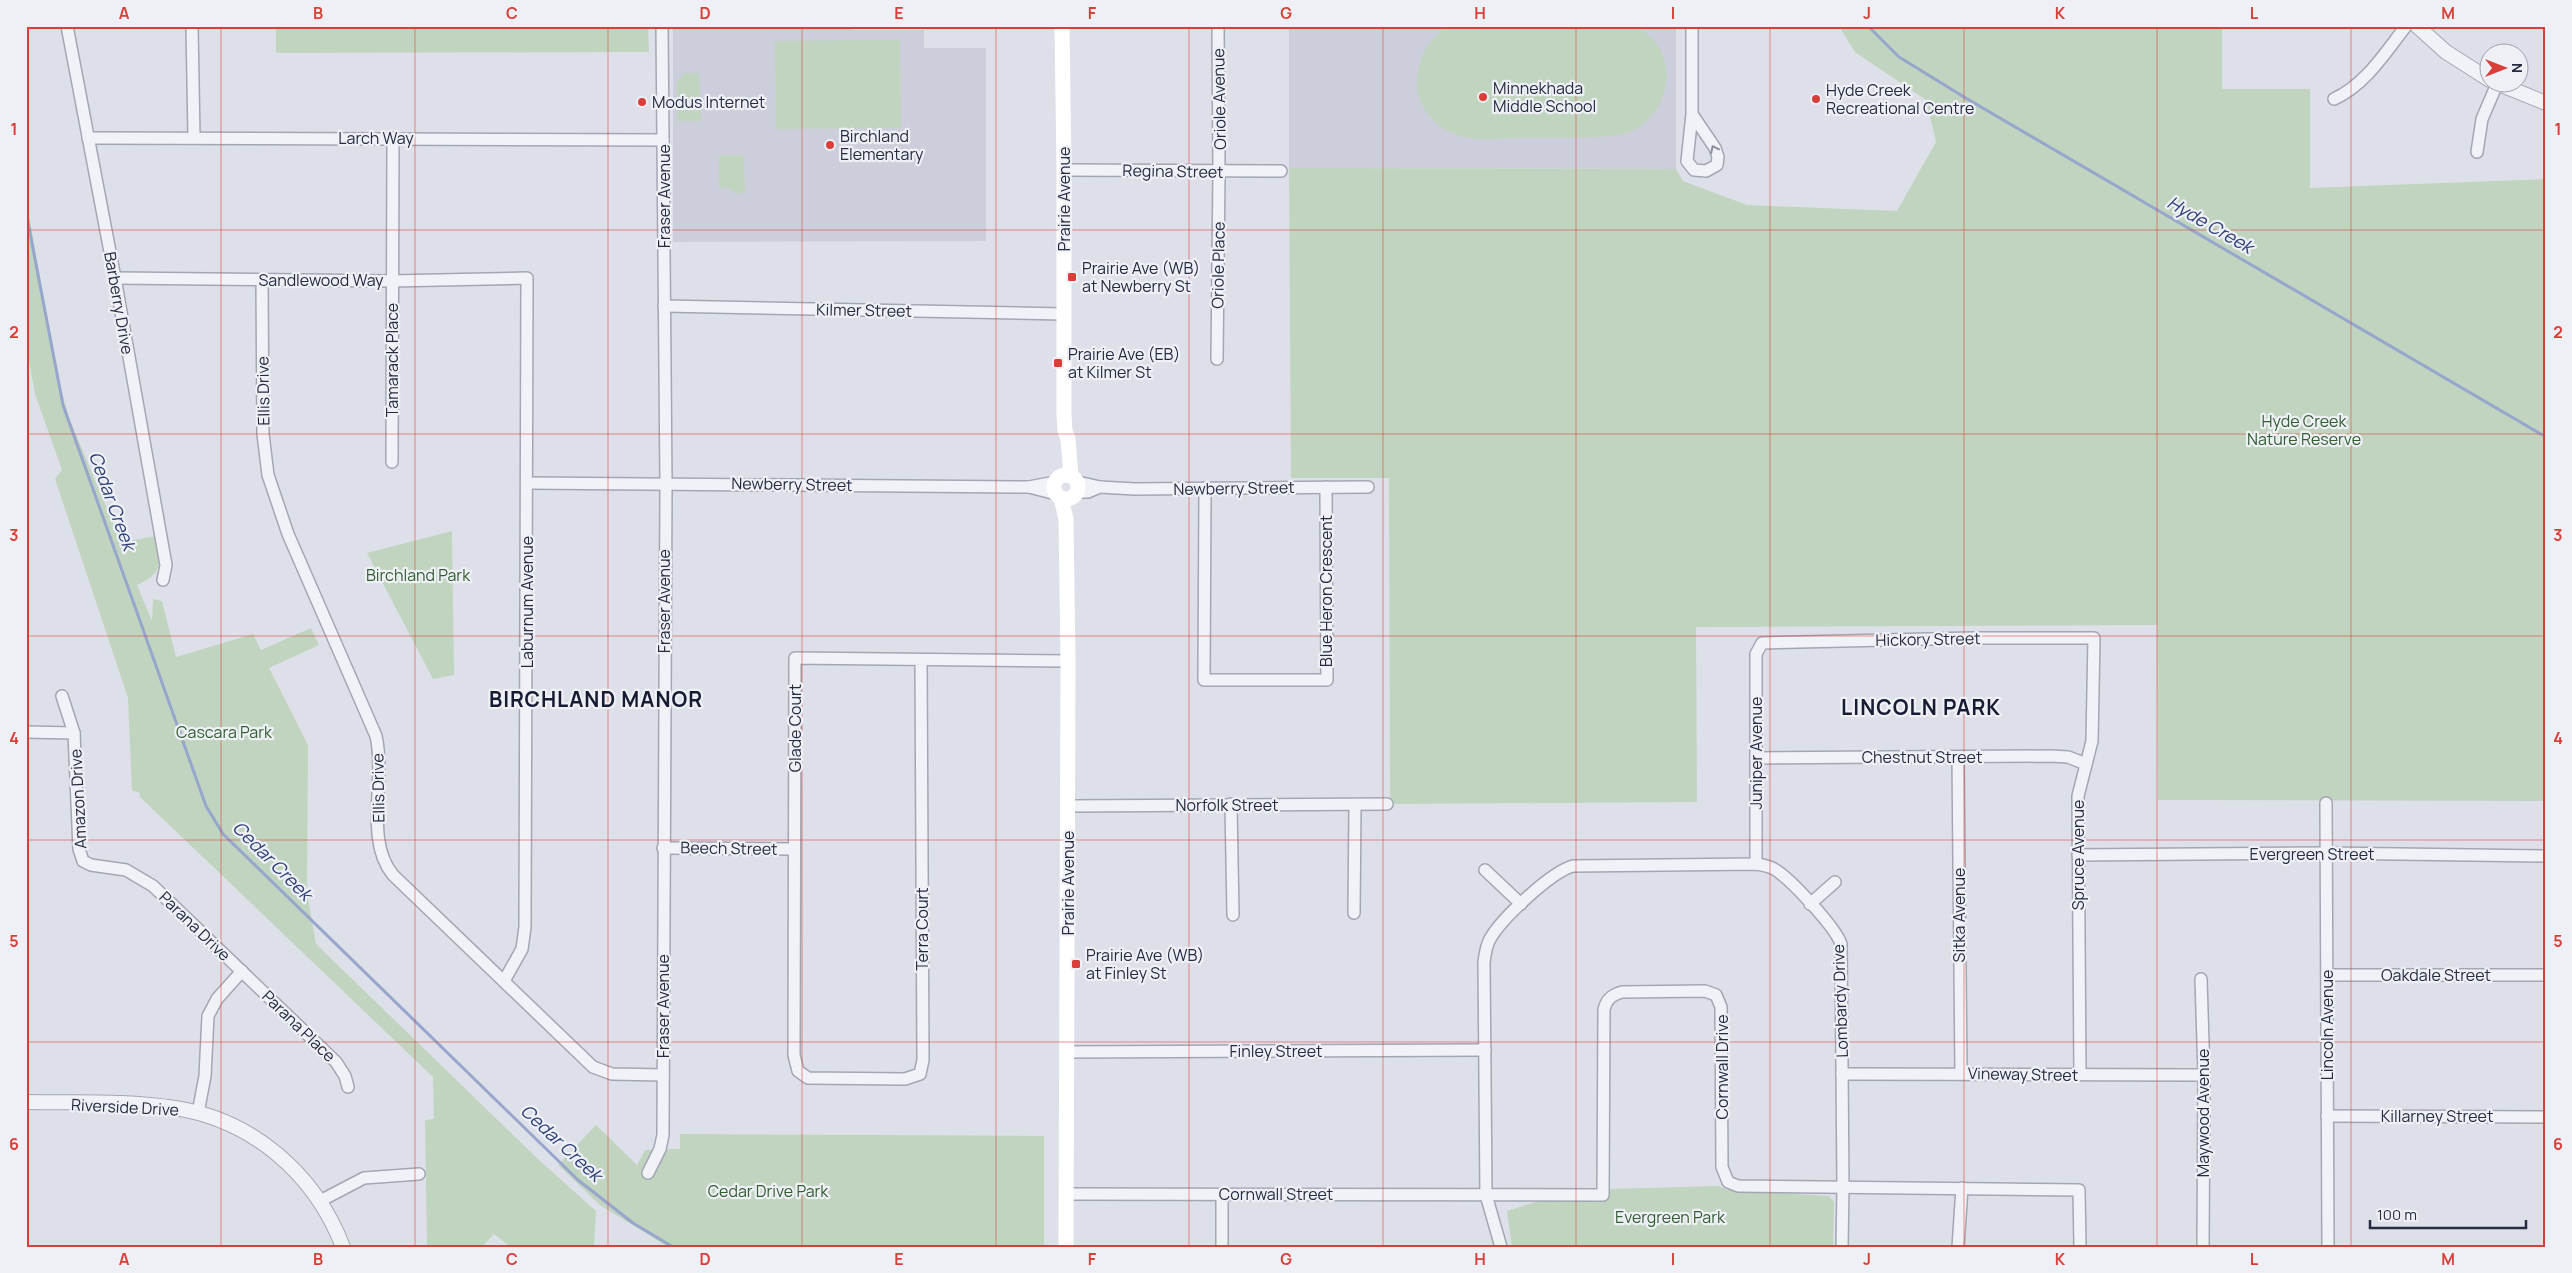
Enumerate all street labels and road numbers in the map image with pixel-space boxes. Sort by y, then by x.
street label: Oriole Avenue [1207,48,1231,150]
street label: Larch Way [338,127,414,149]
street label: Fraser Avenue [653,144,675,248]
street label: Prairie Avenue [1053,147,1075,251]
street label: Regina Street [1122,159,1224,183]
street label: Oriole Place [1206,221,1230,309]
street label: Barberry Drive [99,250,139,356]
street label: Sandlewood Way [258,269,384,291]
street label: Kilmer Street [816,298,912,322]
street label: Tamarack Place [381,303,403,417]
street label: Ellis Drive [251,356,275,426]
street label: Newberry Street [731,472,853,496]
street label: Newberry Street [1173,476,1295,500]
street label: Blue Heron Crescent [1315,515,1337,667]
street label: Laburnum Avenue [516,536,538,668]
street label: Fraser Avenue [653,549,675,653]
street label: Hickory Street [1875,627,1981,651]
street label: Glade Court [784,684,806,772]
street label: Juniper Avenue [1745,697,1767,809]
street label: Chestnut Street [1862,746,1982,768]
street label: Amazon Drive [64,748,92,850]
street label: Ellis Drive [366,753,390,823]
street label: Norfolk Street [1176,794,1278,816]
street label: Spruce Avenue [2067,800,2089,910]
street label: Prairie Avenue [1057,831,1079,935]
street label: Beech Street [680,836,778,860]
street label: Evergreen Street [2250,843,2374,865]
street label: Sitka Avenue [1948,868,1970,962]
street label: Parana Drive [154,886,236,966]
street label: Terra Court [911,887,933,971]
street label: Lombardy Drive [1827,944,1853,1058]
street label: Fraser Avenue [652,954,674,1058]
street label: Oakdale Street [2381,964,2491,986]
street label: Lincoln Avenue [2316,970,2338,1080]
street label: Parana Place [257,985,341,1067]
street label: Cornwall Drive [1711,1015,1733,1119]
street label: Finley Street [1230,1040,1322,1062]
street label: Maywood Avenue [2192,1049,2214,1177]
street label: Vineway Street [1968,1062,2078,1086]
street label: Riverside Drive [70,1093,180,1121]
street label: Killarney Street [2381,1105,2493,1127]
street label: Cornwall Street [1219,1183,1333,1205]

